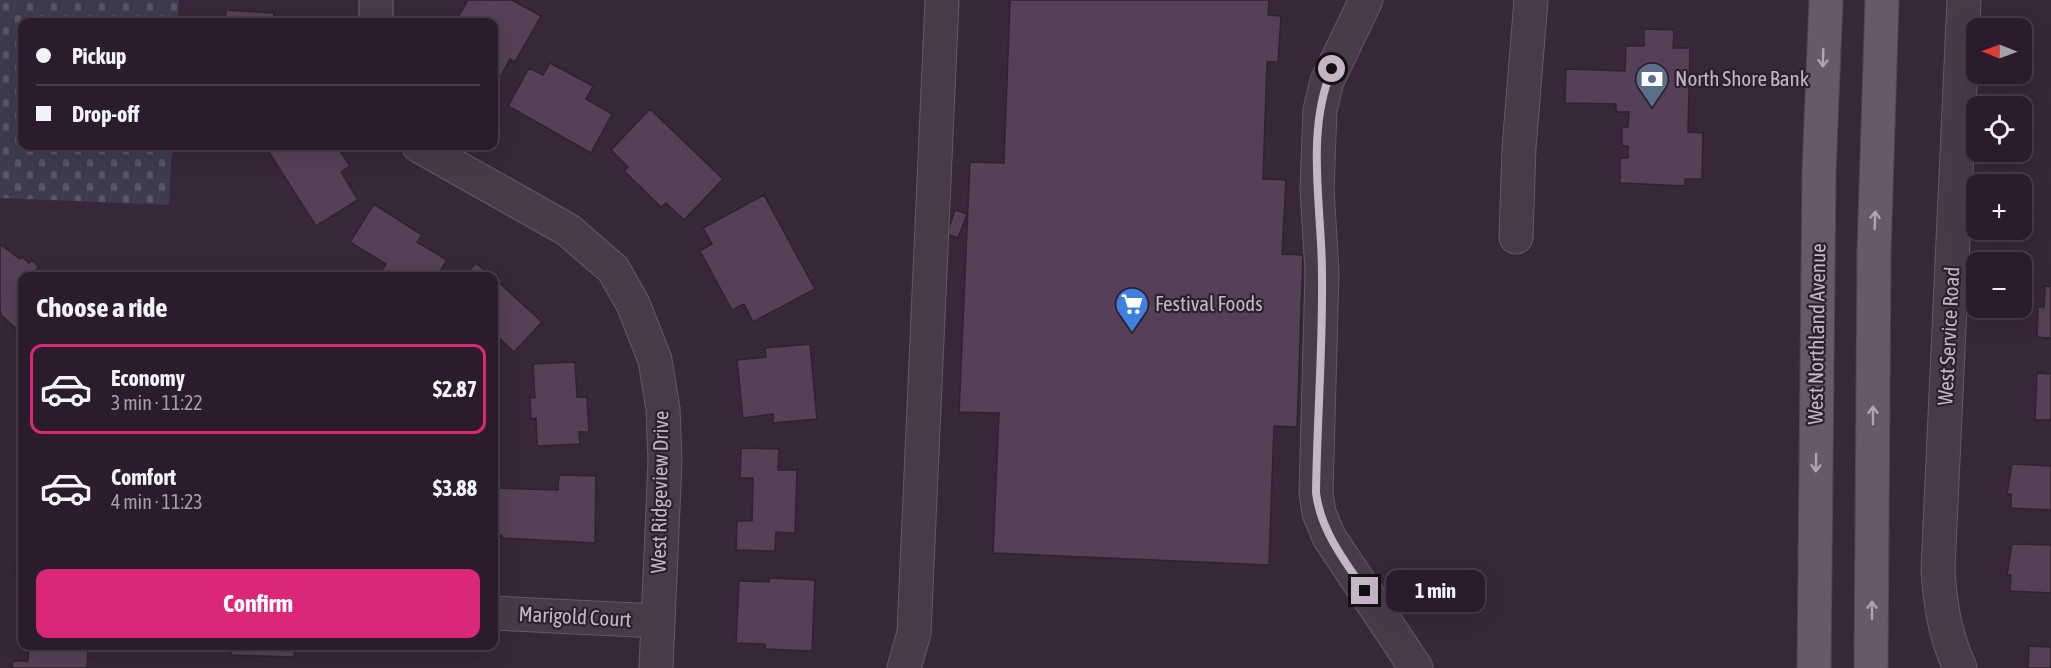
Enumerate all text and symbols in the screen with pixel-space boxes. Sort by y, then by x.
north arrow [1966,18,2032,84]
map controls [1966,18,2032,318]
text: Pickup [72,43,127,69]
one-way arrow [1818,48,1829,68]
route start [1318,55,1345,82]
bank icon: North Shore Bank [1634,61,1670,108]
place label: North Shore Bank [1675,66,1809,90]
button: locate [1966,96,2032,162]
text: Drop-off [72,101,139,127]
button: + [1966,174,2032,240]
one-way arrow [1869,210,1880,230]
street label: West Northland Avenue [1802,243,1830,425]
button: − [1966,252,2032,318]
street label: West Service Road [1932,266,1964,406]
supermarket icon: Festival Foods [1114,286,1150,333]
place label: Festival Foods [1155,291,1263,315]
text: Choose a ride [36,292,168,323]
icon: car [39,362,93,416]
text: Economy [111,365,185,391]
text: $2.87 [433,376,477,402]
text: 3 min · 11:22 [111,391,203,414]
one-way arrow [1867,405,1879,425]
street label: West Ridgeview Drive [646,410,672,574]
one-way arrow [1810,453,1822,473]
icon: car [39,461,93,515]
text: Comfort [111,464,176,490]
text: $3.88 [433,475,477,501]
text: 4 min · 11:23 [111,490,203,513]
button: Confirm [36,569,480,638]
callout: 1 min [1386,570,1485,612]
route end [1351,577,1378,604]
text: 1 min [1415,579,1456,602]
one-way arrow [1866,600,1878,620]
street label: Marigold Court [518,601,632,631]

